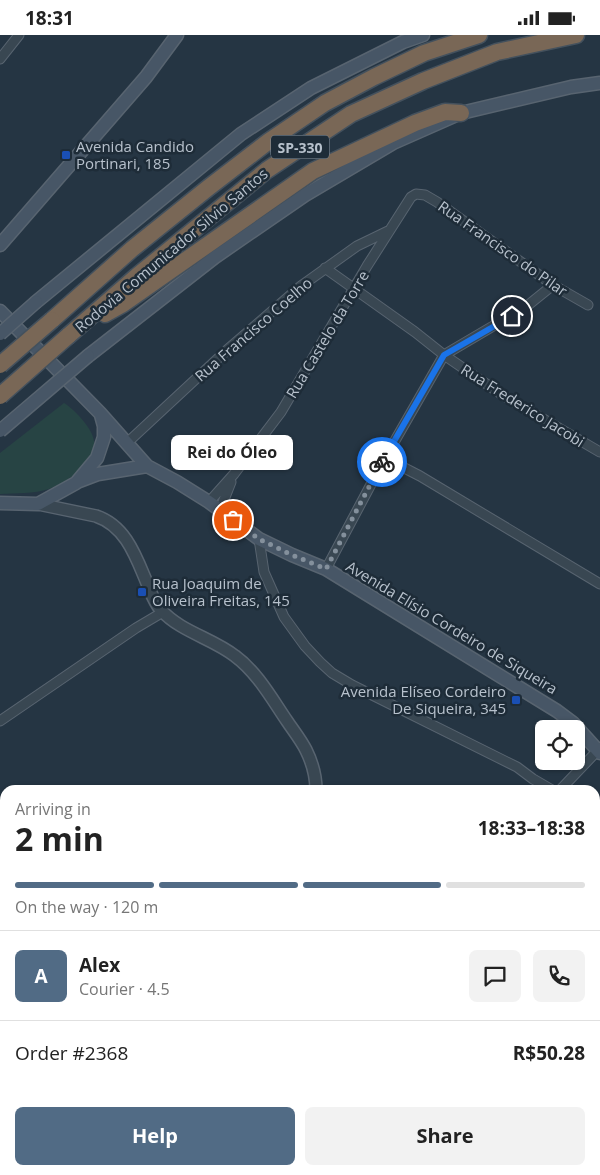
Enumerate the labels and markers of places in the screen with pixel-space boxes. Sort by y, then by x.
place label: Avenida Candido Portinari, 185 [76,136,194,173]
marker: Avenida Candido Portinari, 185 [60,149,72,161]
pin [491,295,533,337]
callout: Rei do Óleo [172,435,294,470]
pin [212,499,254,541]
place label: Rua Joaquim de Oliveira Freitas, 145 [152,573,290,610]
marker: Rua Joaquim de Oliveira Freitas, 145 [136,586,148,598]
place label: Avenida Elíseo Cordeiro De Siqueira, 345 [341,681,506,718]
marker: Avenida Elíseo Cordeiro De Siqueira, 345 [510,694,522,706]

